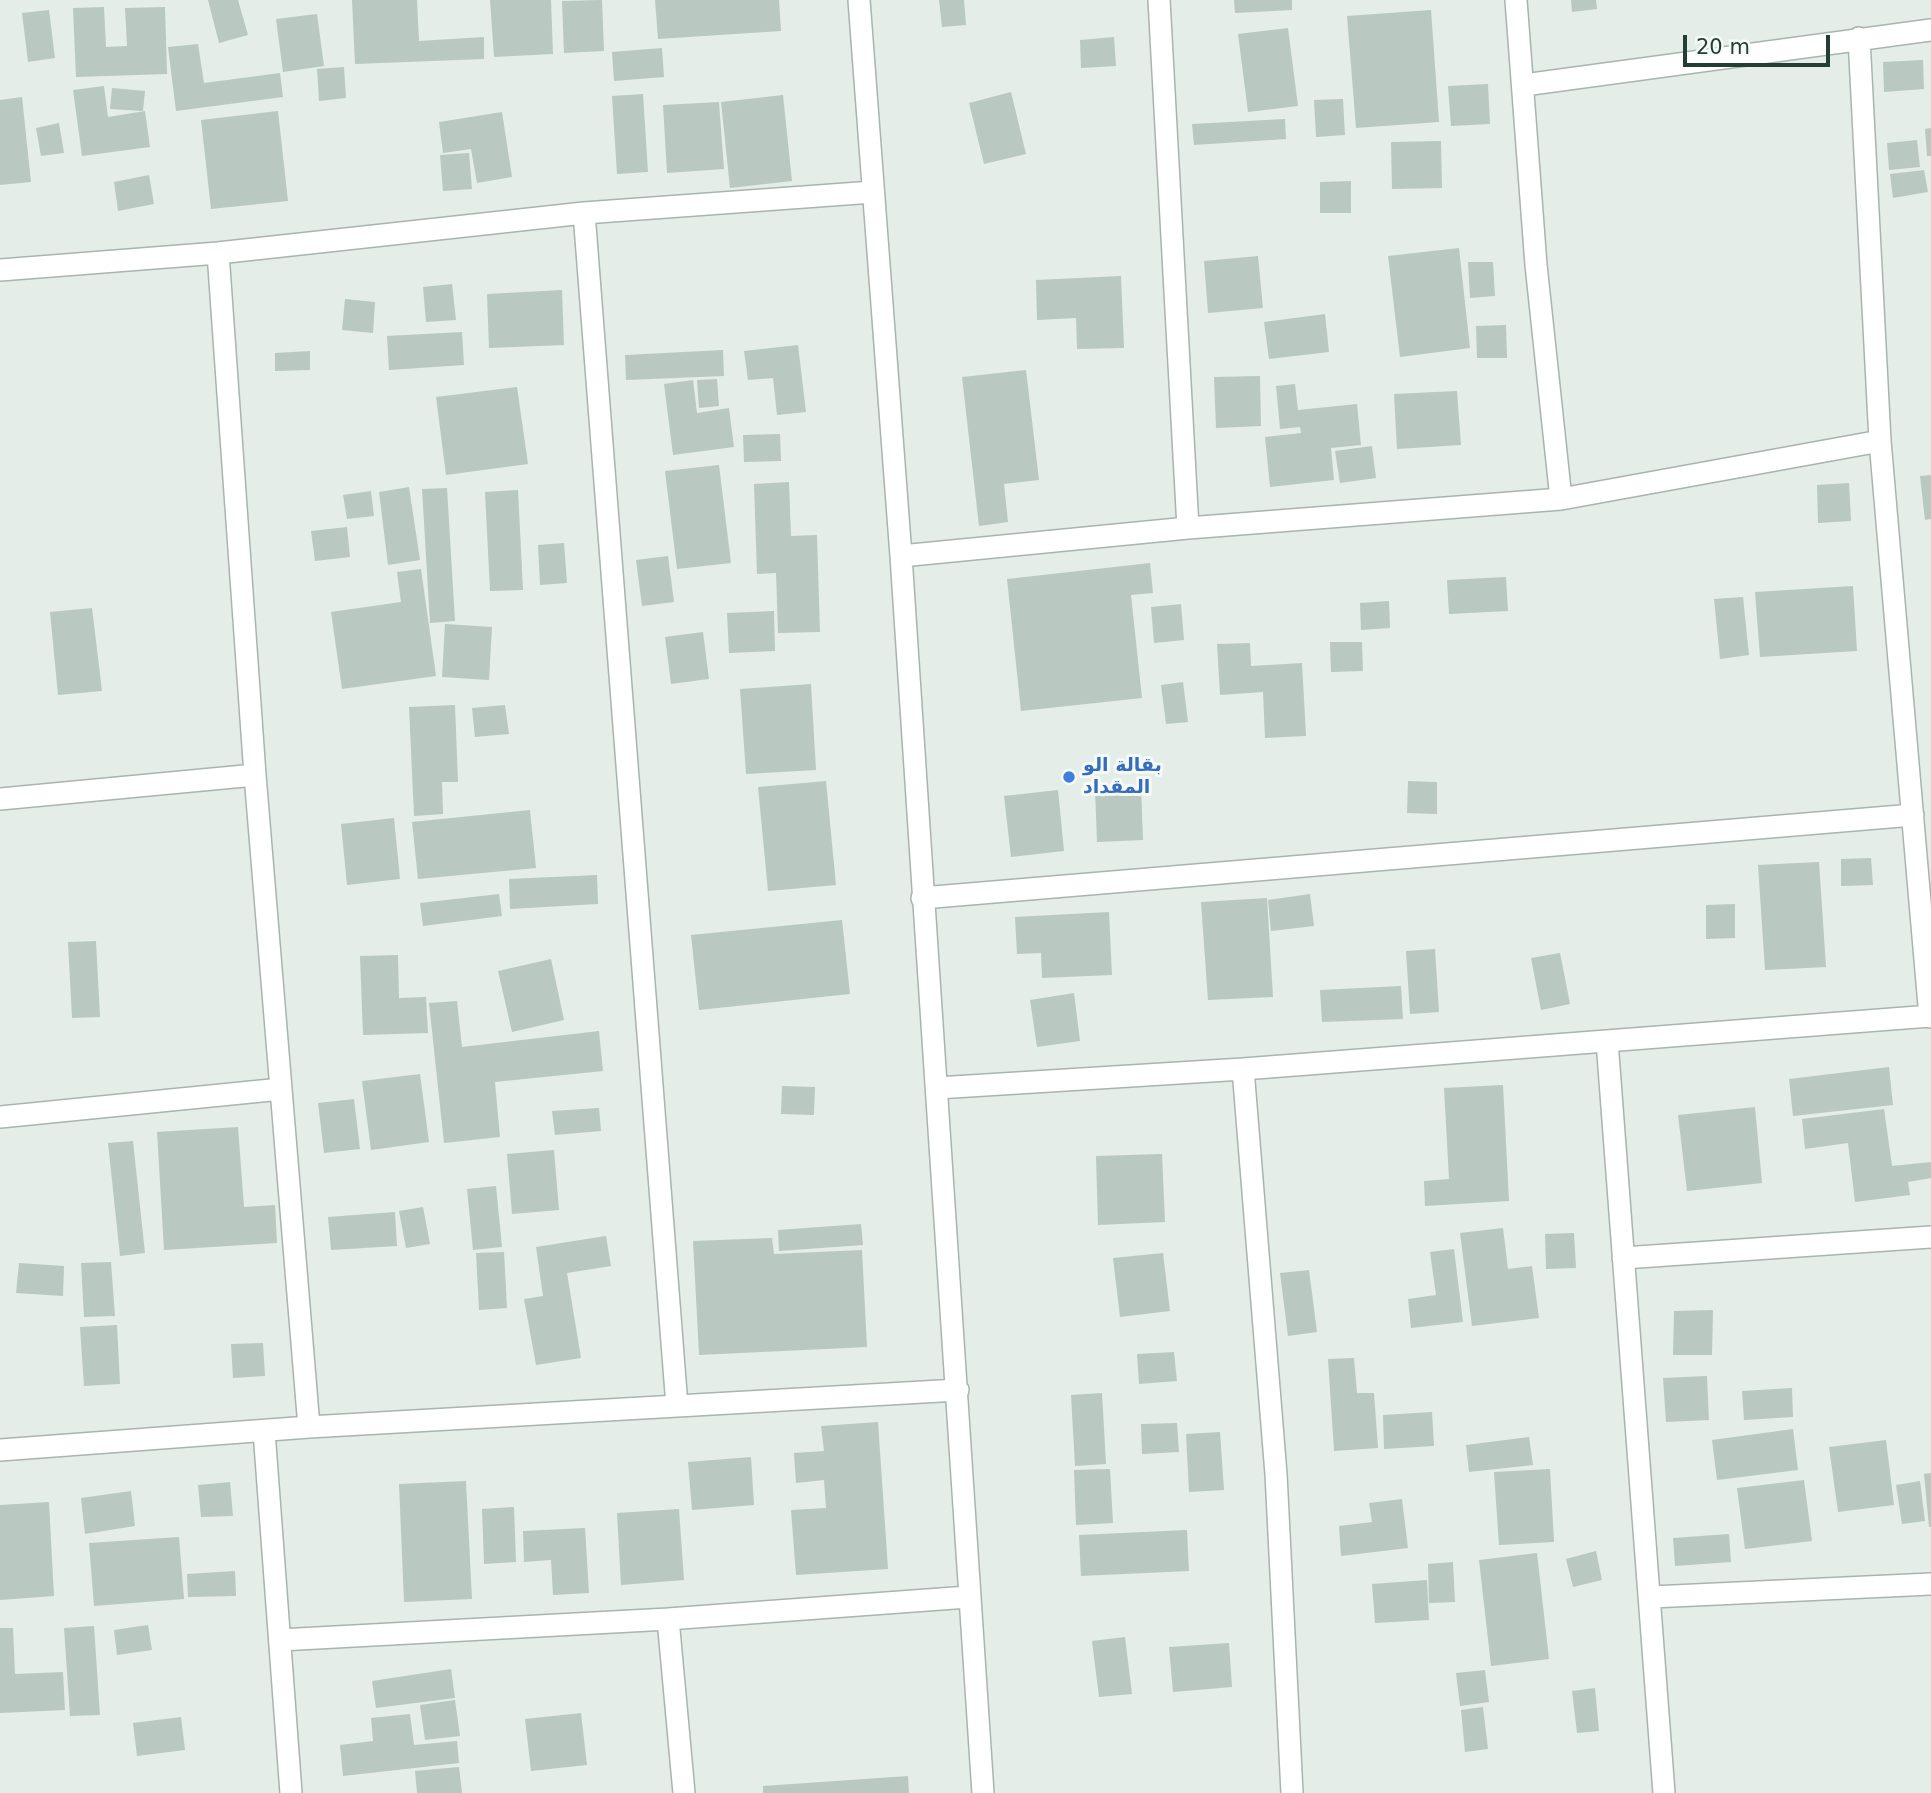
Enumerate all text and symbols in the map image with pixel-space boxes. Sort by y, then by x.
scale bar [1686,21,1833,65]
text: 20 m [1696,35,1750,59]
place label: بقالة الو المقداد [1083,755,1162,799]
marker: بقالة الو المقداد [1061,769,1077,785]

